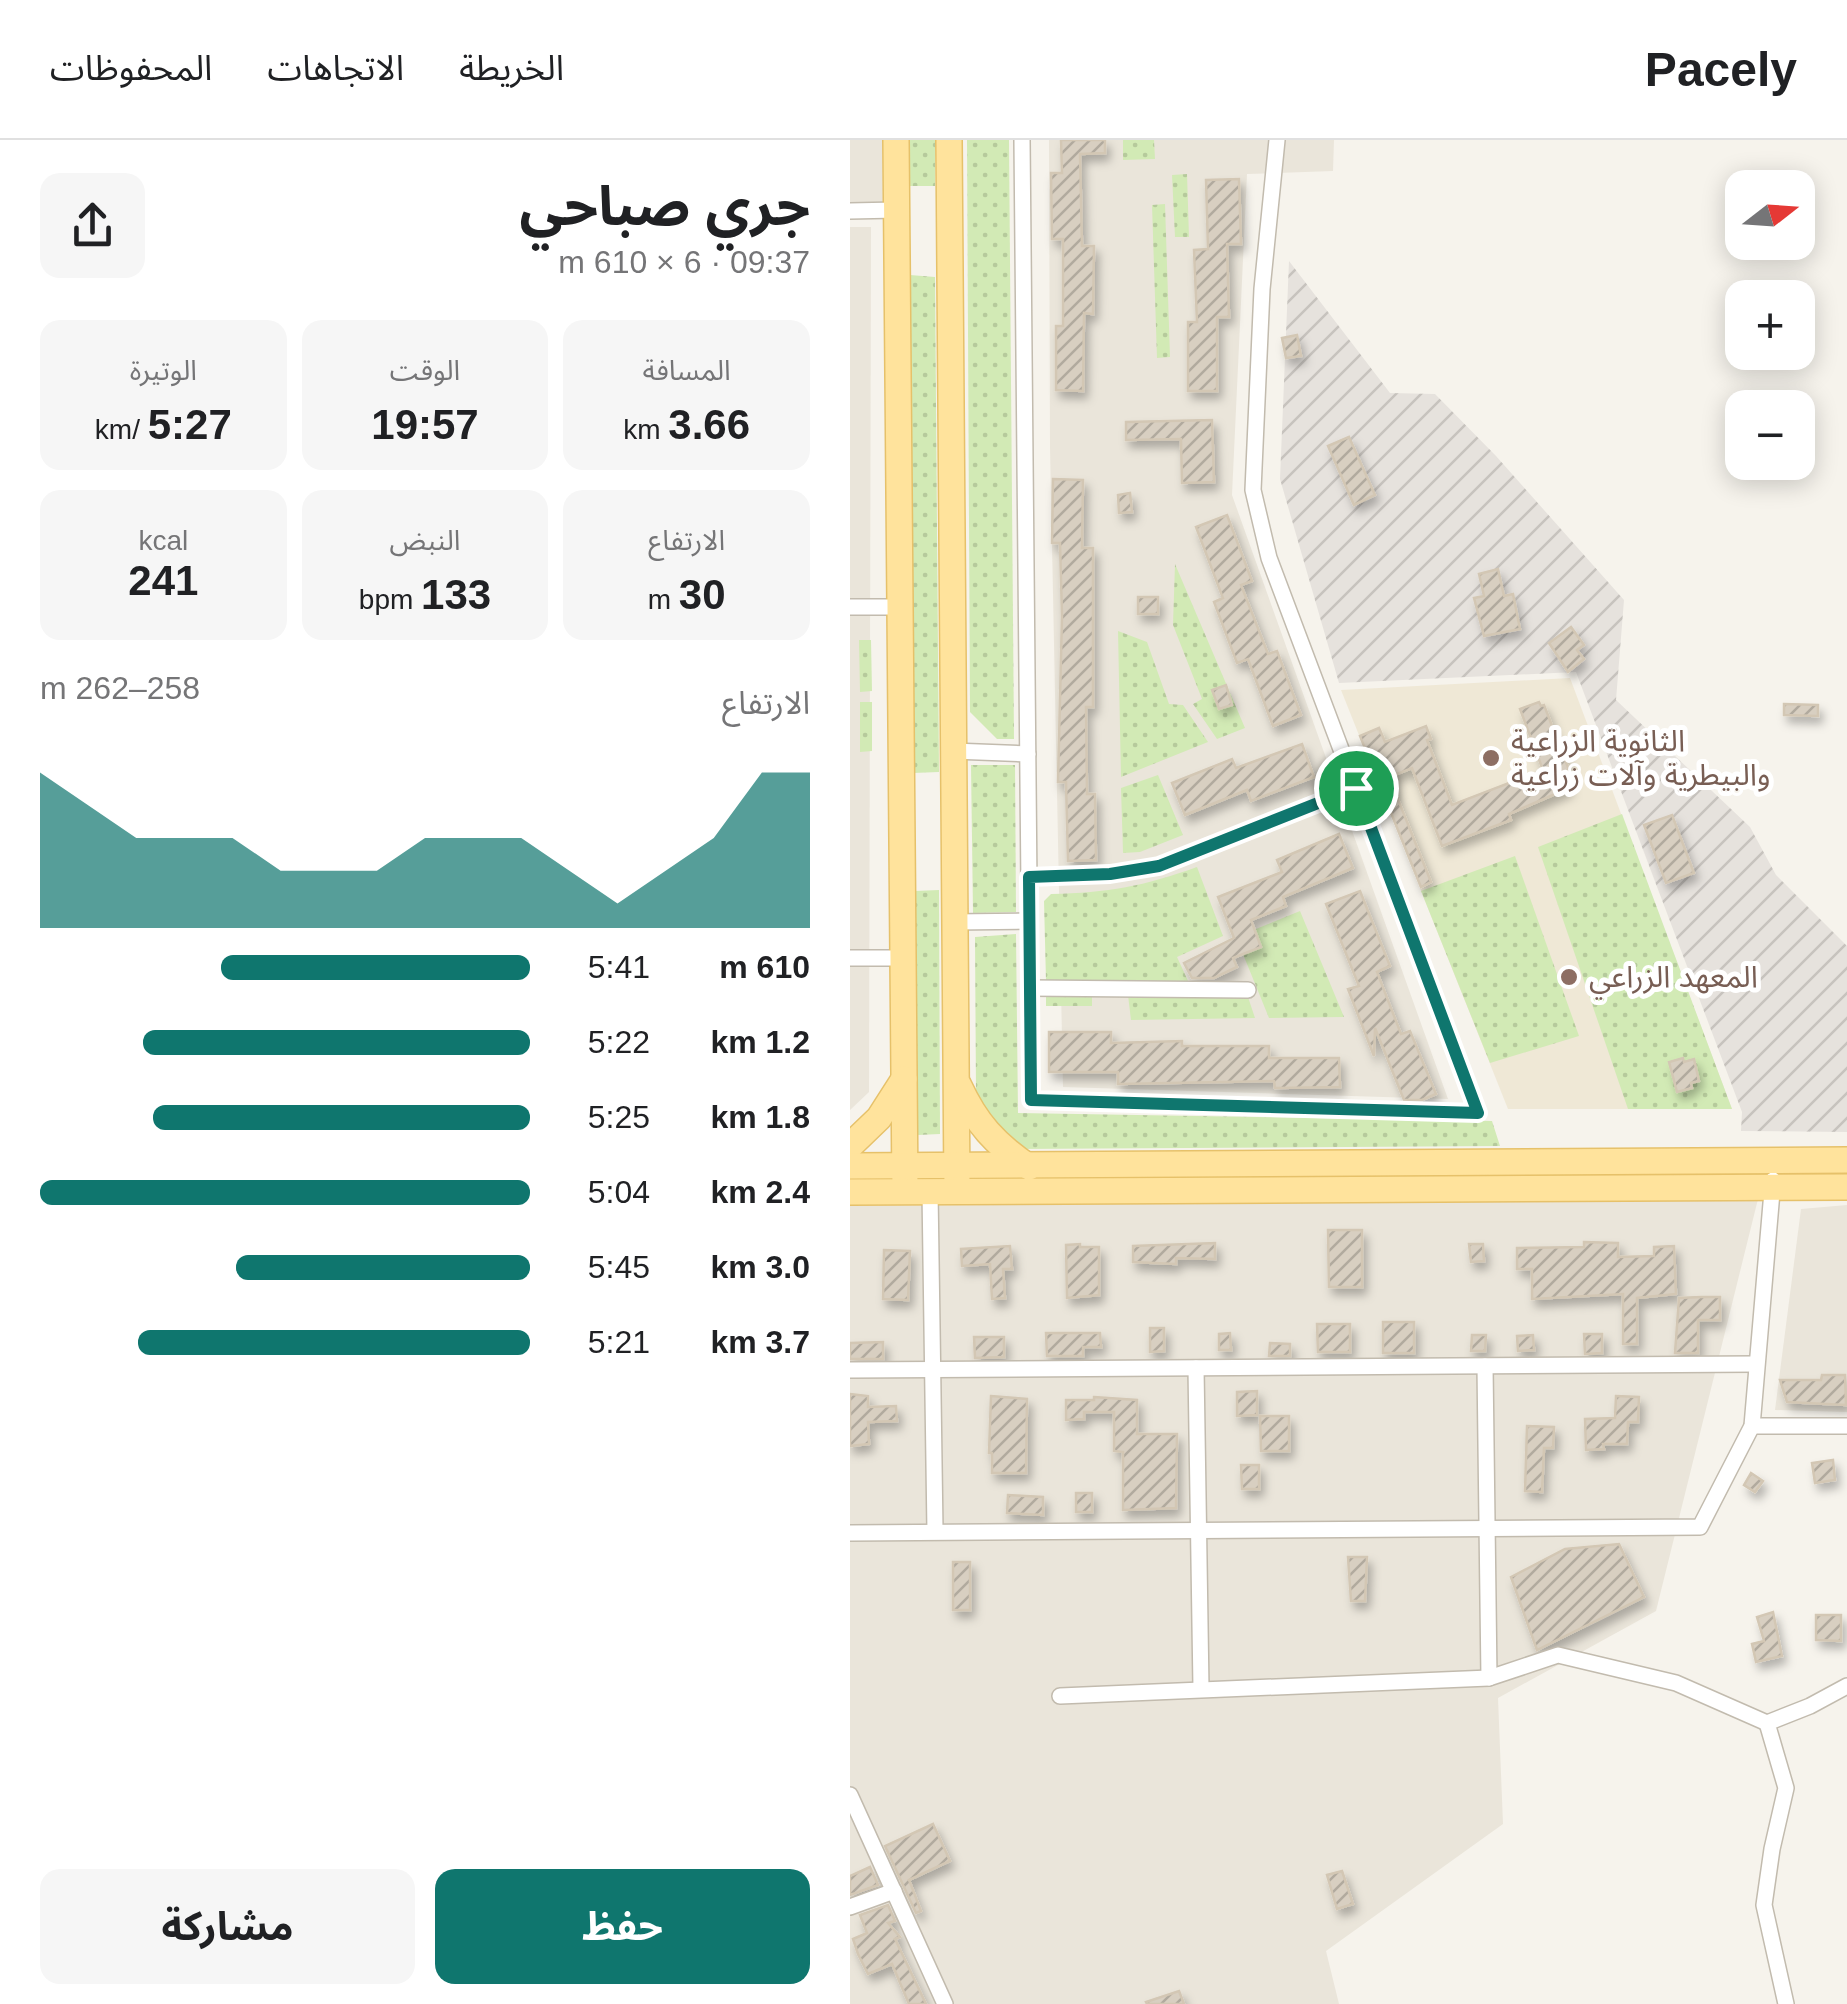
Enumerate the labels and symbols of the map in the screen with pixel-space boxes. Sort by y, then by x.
north arrow [1725,170,1815,260]
place label: الثانوية الزراعية والبيطرية وآلات زراعية [1511,724,1770,792]
pin [1314,746,1399,831]
marker: الثانوية الزراعية والبيطرية وآلات زراعية [1480,747,1502,769]
place label: المعهد الزراعي [1589,960,1758,1000]
marker: المعهد الزراعي [1558,966,1580,988]

